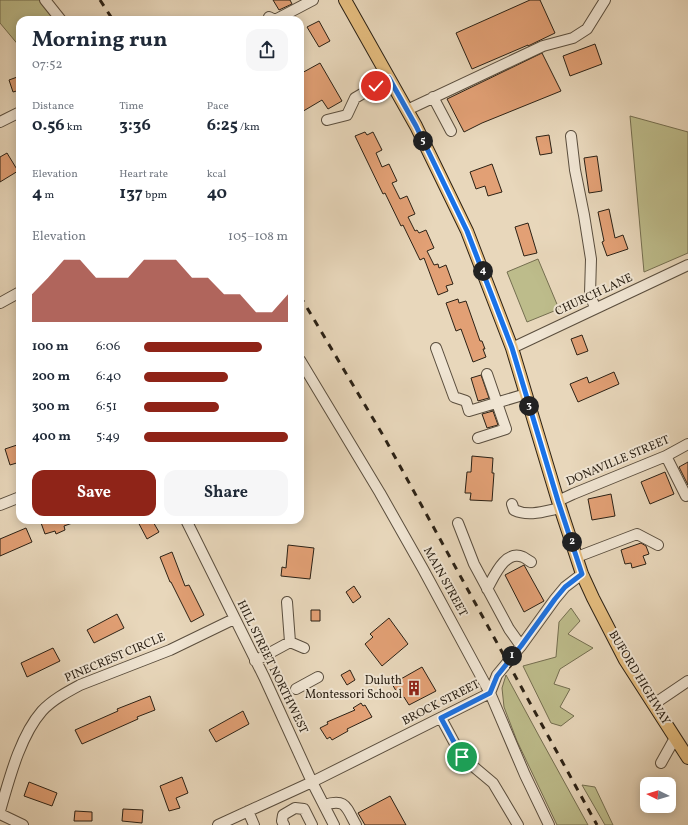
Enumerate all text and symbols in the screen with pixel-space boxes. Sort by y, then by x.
text: Morning run [32,25,167,56]
button: share [246,29,288,71]
text: 07:52 [32,56,62,74]
pin [359,69,393,103]
icon: check [365,75,387,97]
text: Distance [32,99,74,114]
text: Time [119,99,143,114]
text: Pace [207,99,229,114]
text: 0.56 [32,114,65,137]
text: 3:36 [119,114,151,137]
text: 6:25 [207,114,238,137]
text: km [65,120,83,135]
text: /km [238,120,260,135]
pin: 5 [413,131,433,151]
text: 5 [420,133,426,148]
text: Elevation [32,167,78,182]
text: Heart rate [119,167,168,182]
text: kcal [207,167,226,182]
text: 4 [32,182,42,205]
text: 137 [119,182,143,205]
text: 40 [207,182,227,205]
text: m [42,188,54,203]
text: bpm [143,188,167,203]
text: Elevation [32,228,86,246]
text: 105–108 m [228,228,288,246]
pin: 4 [473,261,493,281]
text: 4 [480,263,486,278]
street label: CHURCH LANE [553,270,635,320]
text: 100 m [32,338,69,356]
text: 6:06 [96,338,120,356]
text: 200 m [32,368,70,386]
text: 6:40 [96,368,121,386]
pin: 3 [519,396,539,416]
text: 300 m [32,398,70,416]
text: 6:51 [96,398,117,416]
text: 3 [526,398,532,413]
text: 400 m [32,428,71,446]
text: 5:49 [96,428,119,446]
street label: DONAVILLE STREET [564,432,672,490]
button: Save [32,470,156,516]
button: Share [164,470,288,516]
pin: 2 [562,532,582,552]
text: 2 [569,534,575,549]
street label: MAIN STREET [419,544,471,620]
street label: HILL STREET NORTHWEST [233,598,311,736]
street label: BUFORD HIGHWAY [604,628,674,729]
street label: PINECREST CIRCLE [62,630,168,686]
pin: 1 [502,646,522,666]
text: 1 [510,648,514,663]
place label: Duluth Montessori School [305,673,402,703]
street label: BROCK STREET [399,677,483,729]
building icon: Duluth Montessori School [405,679,423,697]
pin [445,740,479,774]
icon: arrive [451,746,473,768]
north arrow [640,777,676,813]
map controls [640,777,676,813]

